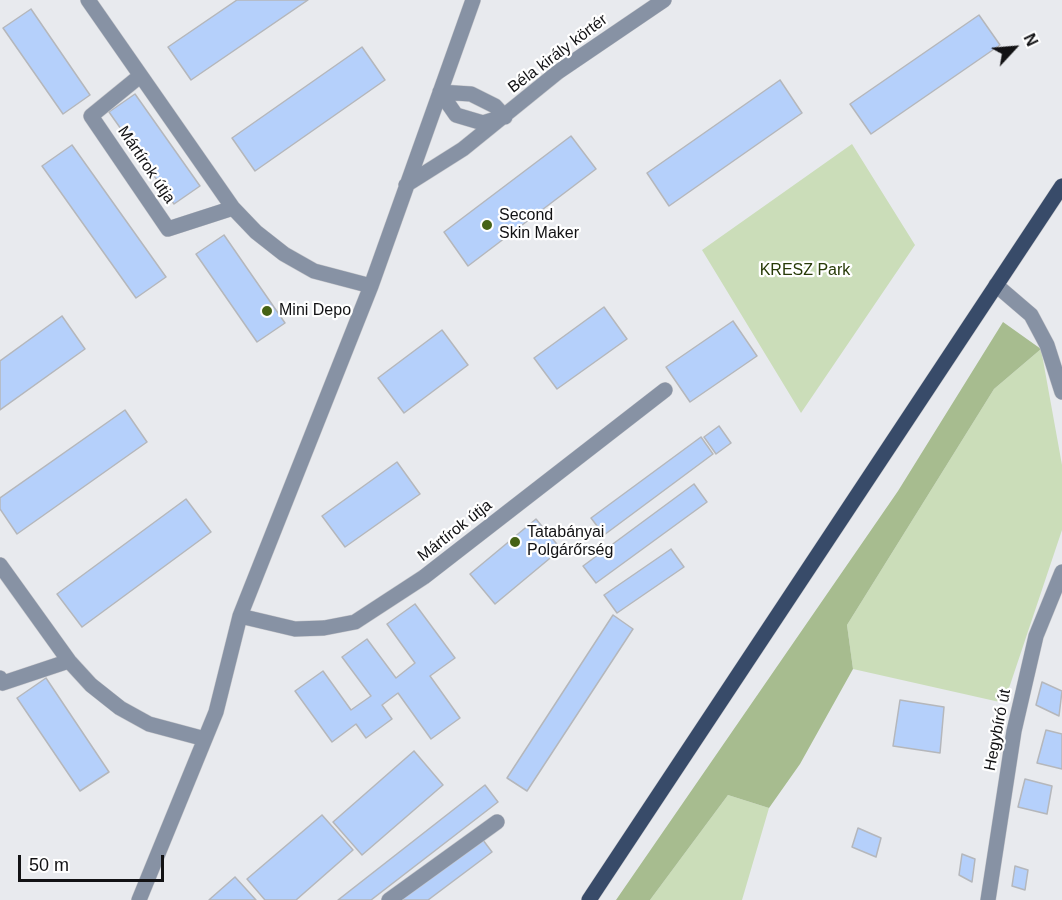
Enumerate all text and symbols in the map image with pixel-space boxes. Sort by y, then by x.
street label: Béla király körtér [505,10,611,98]
north arrow [984,18,1044,78]
text: N [1020,31,1041,49]
street label: Mártírok útja [113,123,179,207]
place label: Second Skin Maker [499,206,579,244]
marker: Second Skin Maker [480,218,494,232]
park label: KRESZ Park [760,261,850,281]
place label: Mini Depo [279,301,351,321]
marker: Mini Depo [260,304,274,318]
street label: Mártírok útja [414,496,496,566]
place label: Tatabányai Polgárőrség [527,523,613,561]
marker: Tatabányai Polgárőrség [508,535,522,549]
street label: Hegybíró út [981,688,1015,772]
scale bar [21,843,166,881]
text: 50 m [29,855,69,875]

